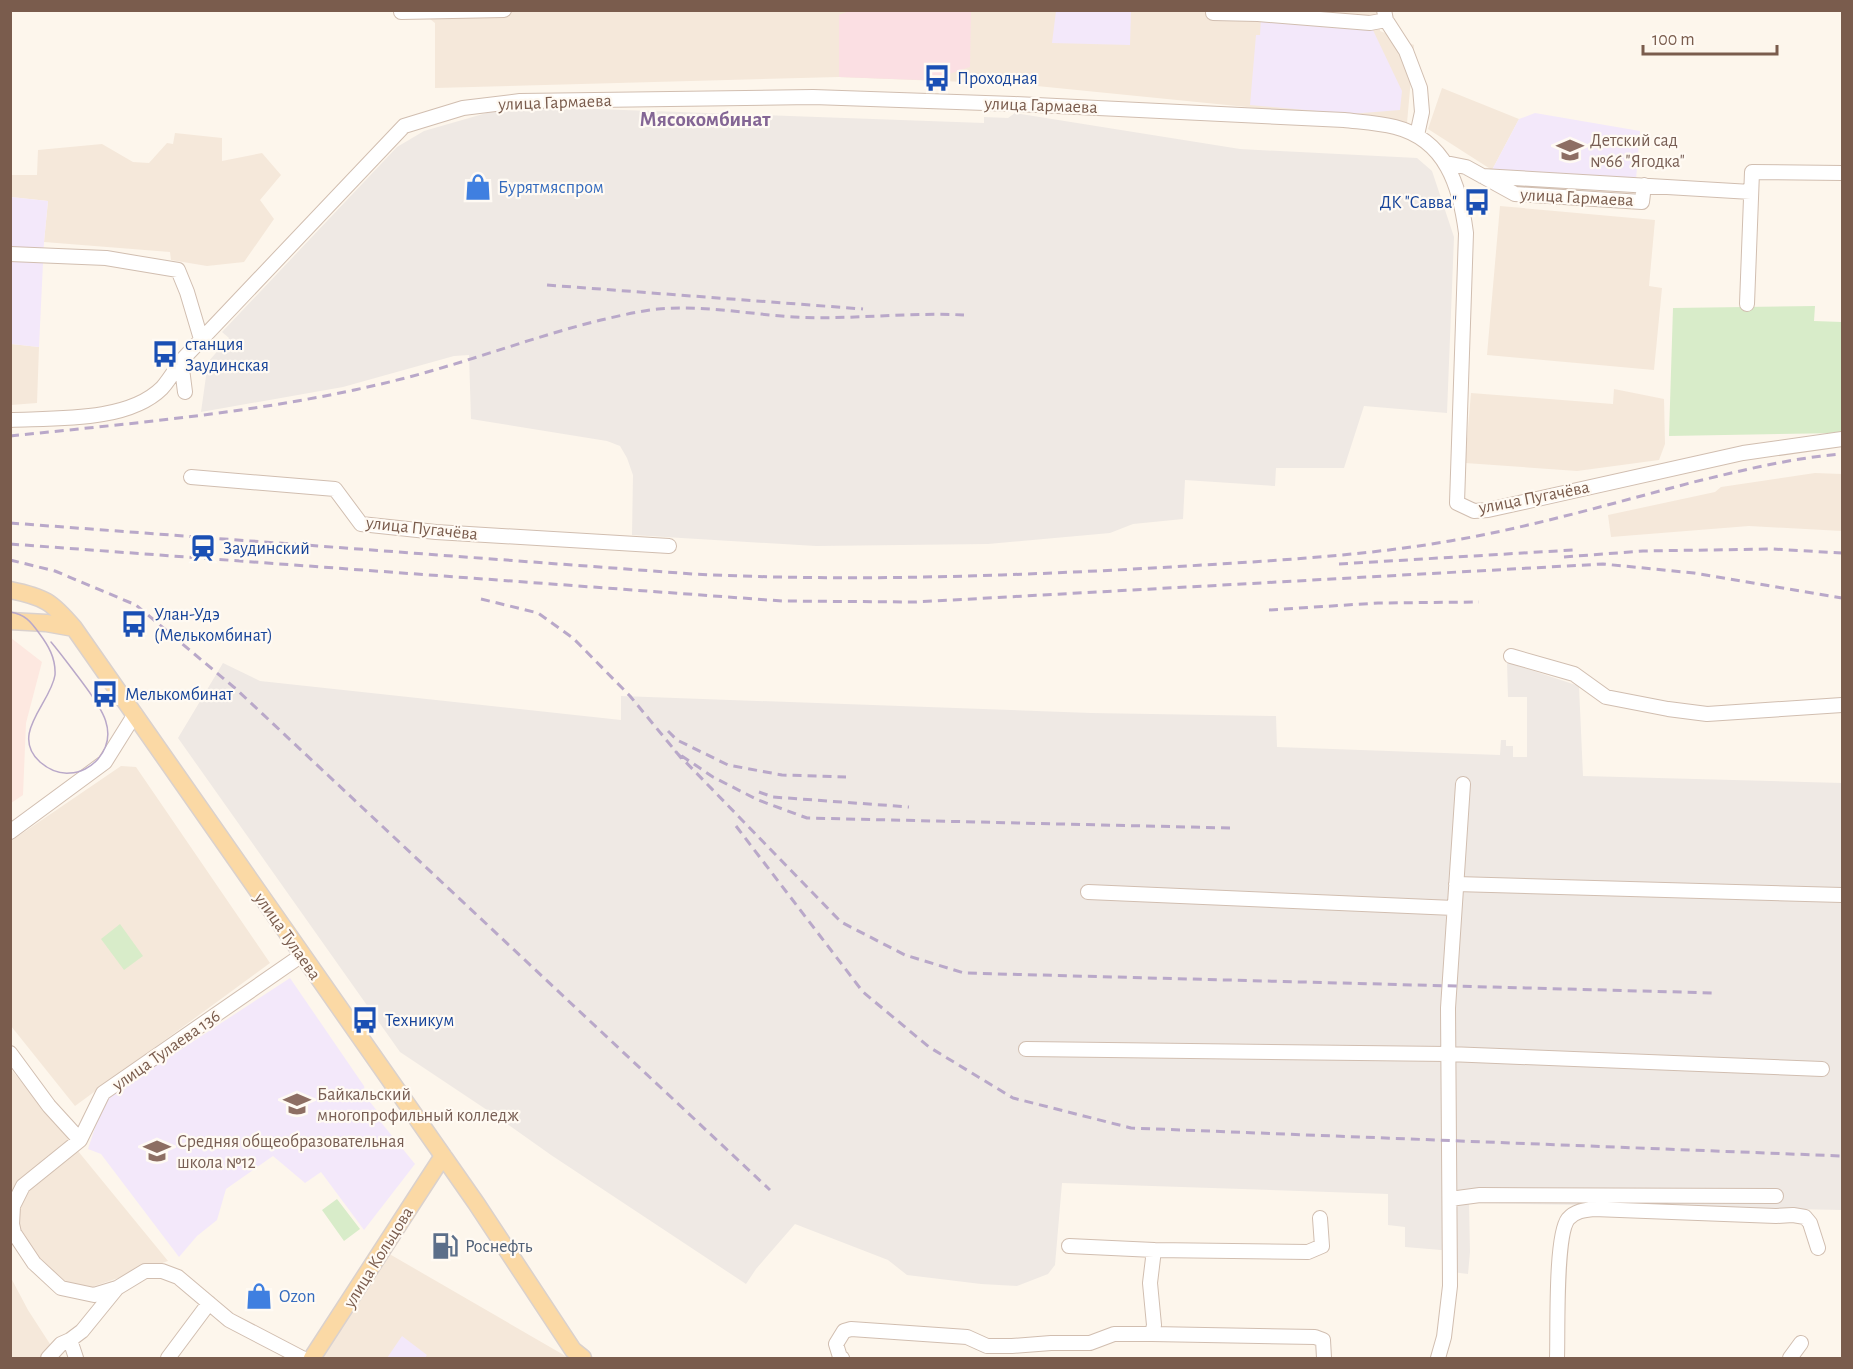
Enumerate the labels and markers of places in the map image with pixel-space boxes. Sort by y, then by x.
bus stop icon: Проходная [922,63,952,93]
place label: Проходная [957,70,1038,88]
place label: Детский сад №66 "Ягодка" [1590,132,1685,171]
school or university icon: Детский сад №66 "Ягодка" [1555,135,1585,165]
shop icon: Бурятмяспром [463,172,493,202]
place label: Бурятмяспром [498,179,604,197]
bus stop icon: ДК "Савва" [1462,187,1492,217]
place label: ДК "Савва" [1380,194,1457,212]
place label: станция Заудинская [185,336,269,375]
bus stop icon: станция Заудинская [150,339,180,369]
station icon: Заудинский [188,533,218,563]
place label: Заудинский [223,540,310,558]
place label: Улан-Удэ (Мелькомбинат) [154,606,273,645]
bus stop icon: Улан-Удэ (Мелькомбинат) [119,609,149,639]
bus stop icon: Мелькомбинат [90,679,120,709]
place label: Мелькомбинат [125,685,234,704]
bus stop icon: Техникум [350,1005,380,1035]
place label: Техникум [385,1012,454,1030]
place label: Байкальский многопрофильный колледж [317,1086,519,1125]
school or university icon: Байкальский многопрофильный колледж [282,1089,312,1119]
place label: Средняя общеобразовательная школа №12 [177,1132,405,1172]
school or university icon: Средняя общеобразовательная школа №12 [142,1136,172,1166]
fuel station icon: Роснефть [430,1231,460,1261]
place label: Роснефть [465,1238,533,1256]
shop icon: Ozon [244,1281,274,1311]
place label: Ozon [279,1288,316,1306]

